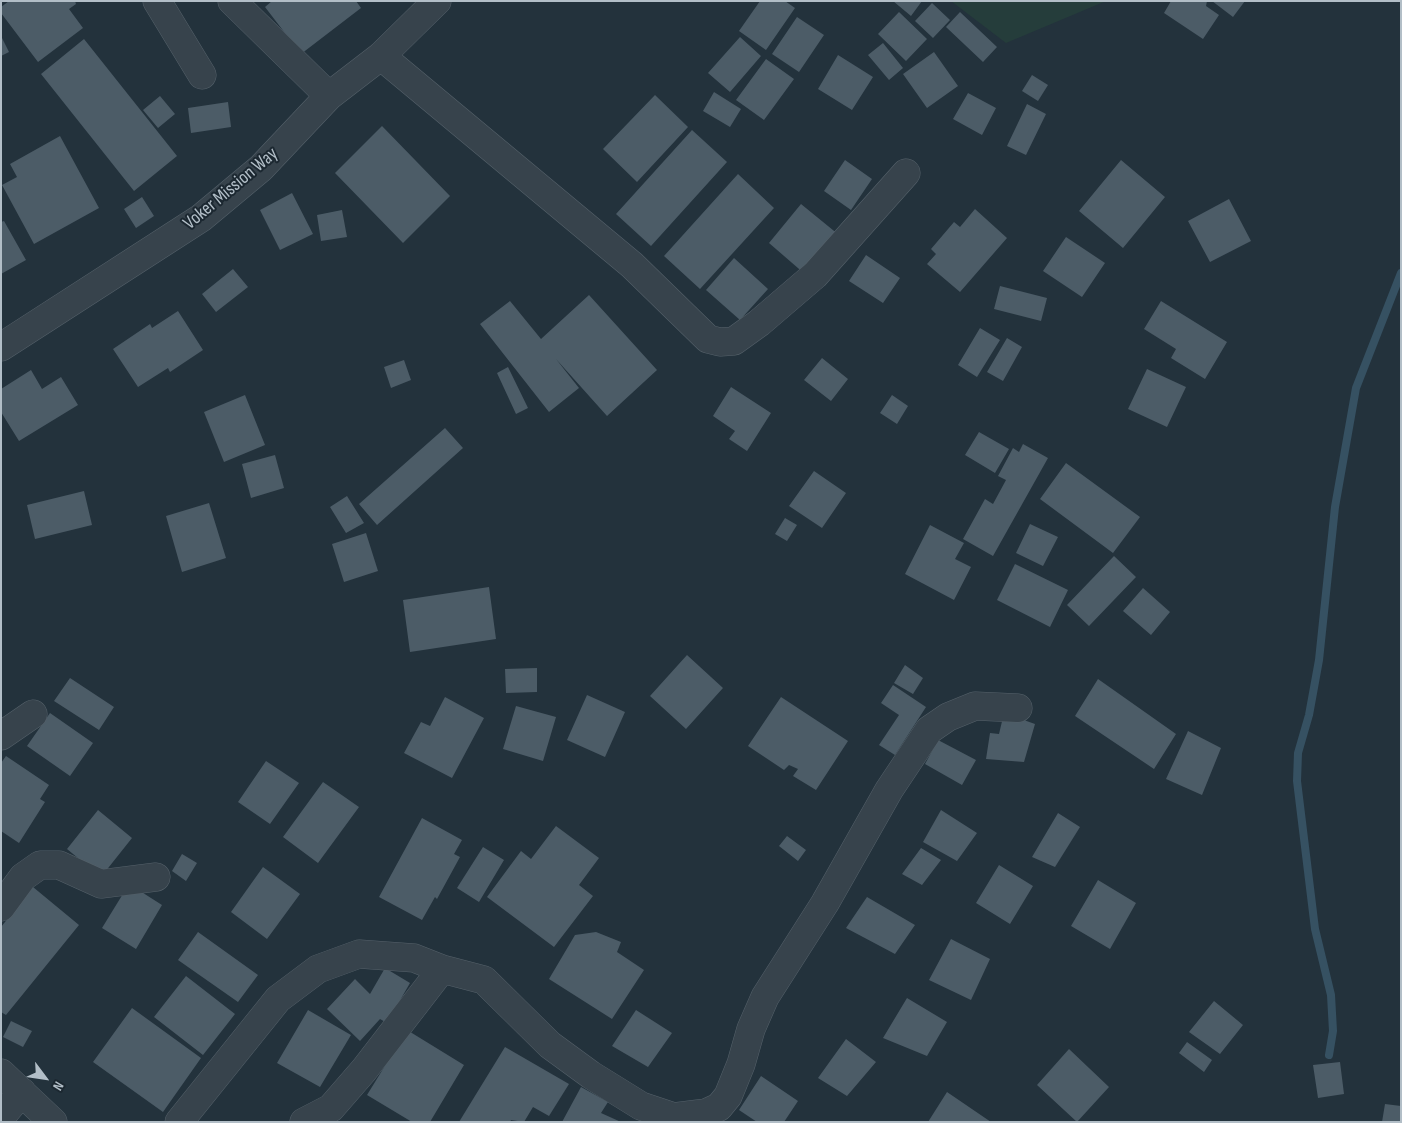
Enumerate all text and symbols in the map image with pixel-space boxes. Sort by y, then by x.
street label: Voker Mission Way [179,143,283,235]
north arrow [20,1053,70,1103]
text: N [49,1078,68,1094]

